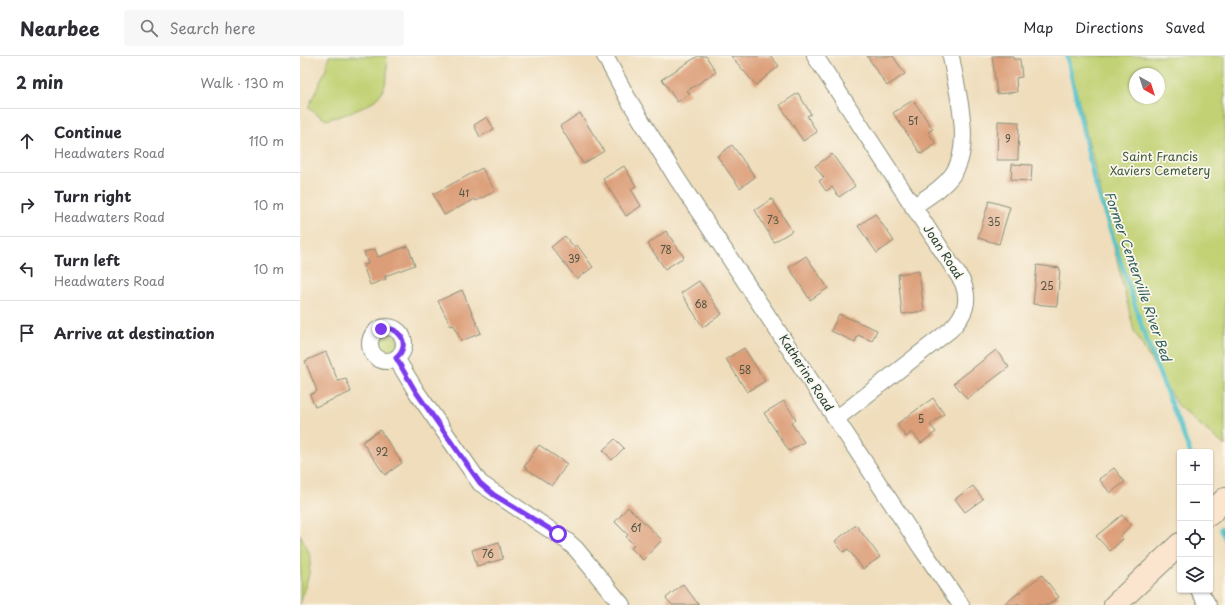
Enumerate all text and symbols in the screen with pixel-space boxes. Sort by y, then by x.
search box [124,10,404,46]
text: Nearbee [20,14,100,42]
text: Search here [170,16,255,39]
icon: search [138,17,160,39]
text: Map [1023,17,1053,38]
text: Directions [1075,17,1143,38]
text: Saved [1165,17,1205,38]
north arrow [1129,68,1165,104]
text: 2 min [16,69,63,95]
text: Walk · 130 m [201,73,284,92]
house number: 51 [908,113,918,128]
text: Continue [54,120,122,143]
icon: ahead [16,130,38,152]
text: 110 m [249,131,284,150]
house number: 9 [1005,131,1011,146]
text: Headwaters Road [54,143,165,162]
park label: Saint Francis Xaviers Cemetery [1110,147,1210,179]
text: Turn right [54,184,131,207]
house number: 41 [459,185,469,200]
water label: Former Centerville River Bed [1100,188,1177,366]
icon: right [16,194,38,216]
text: 10 m [254,195,284,214]
text: Headwaters Road [54,207,165,226]
house number: 73 [767,212,779,227]
house number: 35 [988,214,1000,229]
street label: Joan Road [919,221,968,282]
house number: 78 [660,242,672,257]
text: Turn left [54,248,120,271]
house number: 39 [568,251,580,266]
icon: left [16,258,38,280]
text: 10 m [254,259,284,278]
text: Headwaters Road [54,271,165,290]
house number: 25 [1040,278,1054,293]
house number: 68 [694,296,708,311]
route end [372,320,390,338]
text: Arrive at destination [54,321,215,344]
icon: arrive [16,322,38,344]
street label: Katherine Road [775,330,839,415]
house number: 58 [739,362,751,377]
house number: 5 [918,411,924,426]
house number: 92 [376,444,388,459]
map controls [1177,449,1213,593]
button: + [1177,449,1213,485]
button: − [1177,485,1213,521]
house number: 61 [630,520,642,535]
button: locate [1177,521,1213,557]
route start [549,525,567,543]
house number: 76 [482,546,494,561]
button: layers [1177,557,1213,593]

